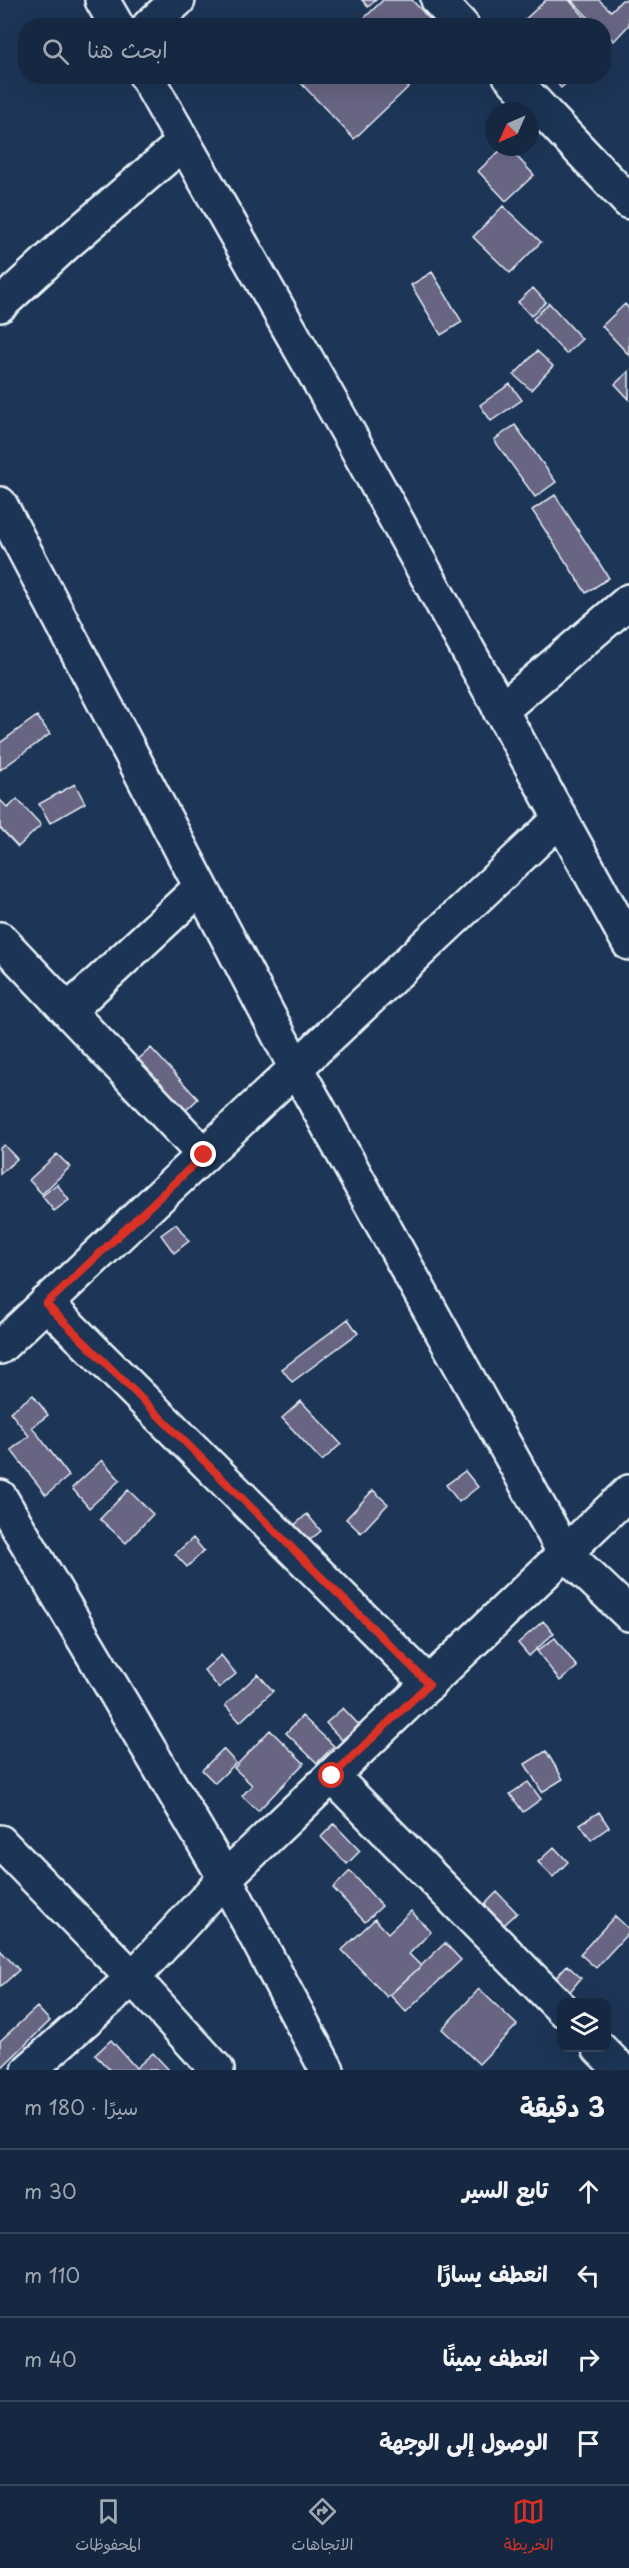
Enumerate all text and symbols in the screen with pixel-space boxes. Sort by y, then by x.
search box [18,18,611,84]
text: ابحث هنا [87,32,168,65]
icon: search [39,35,72,68]
north arrow [485,102,539,156]
route end [190,1141,216,1167]
route start [318,1762,344,1788]
map controls [557,1998,611,2052]
button: layers [557,1998,611,2052]
text: 3 دقيقة [520,2087,605,2126]
text: سيرًا · 180 m [24,2092,138,2122]
text: تابع السير [463,2172,548,2205]
icon: ahead [572,2175,605,2208]
text: 30 m [24,2176,77,2206]
text: انعطف يسارًا [437,2256,548,2289]
icon: left [572,2259,605,2292]
text: 110 m [24,2260,80,2290]
text: انعطف يمينًا [443,2340,548,2373]
icon: right [572,2343,605,2376]
text: 40 m [24,2344,77,2374]
text: الوصول إلى الوجهة [379,2424,548,2457]
icon: arrive [572,2427,605,2460]
tab: المحفوظات [75,2495,141,2559]
tab: الاتجاهات [292,2495,353,2559]
tab: الخريطة [504,2495,554,2559]

